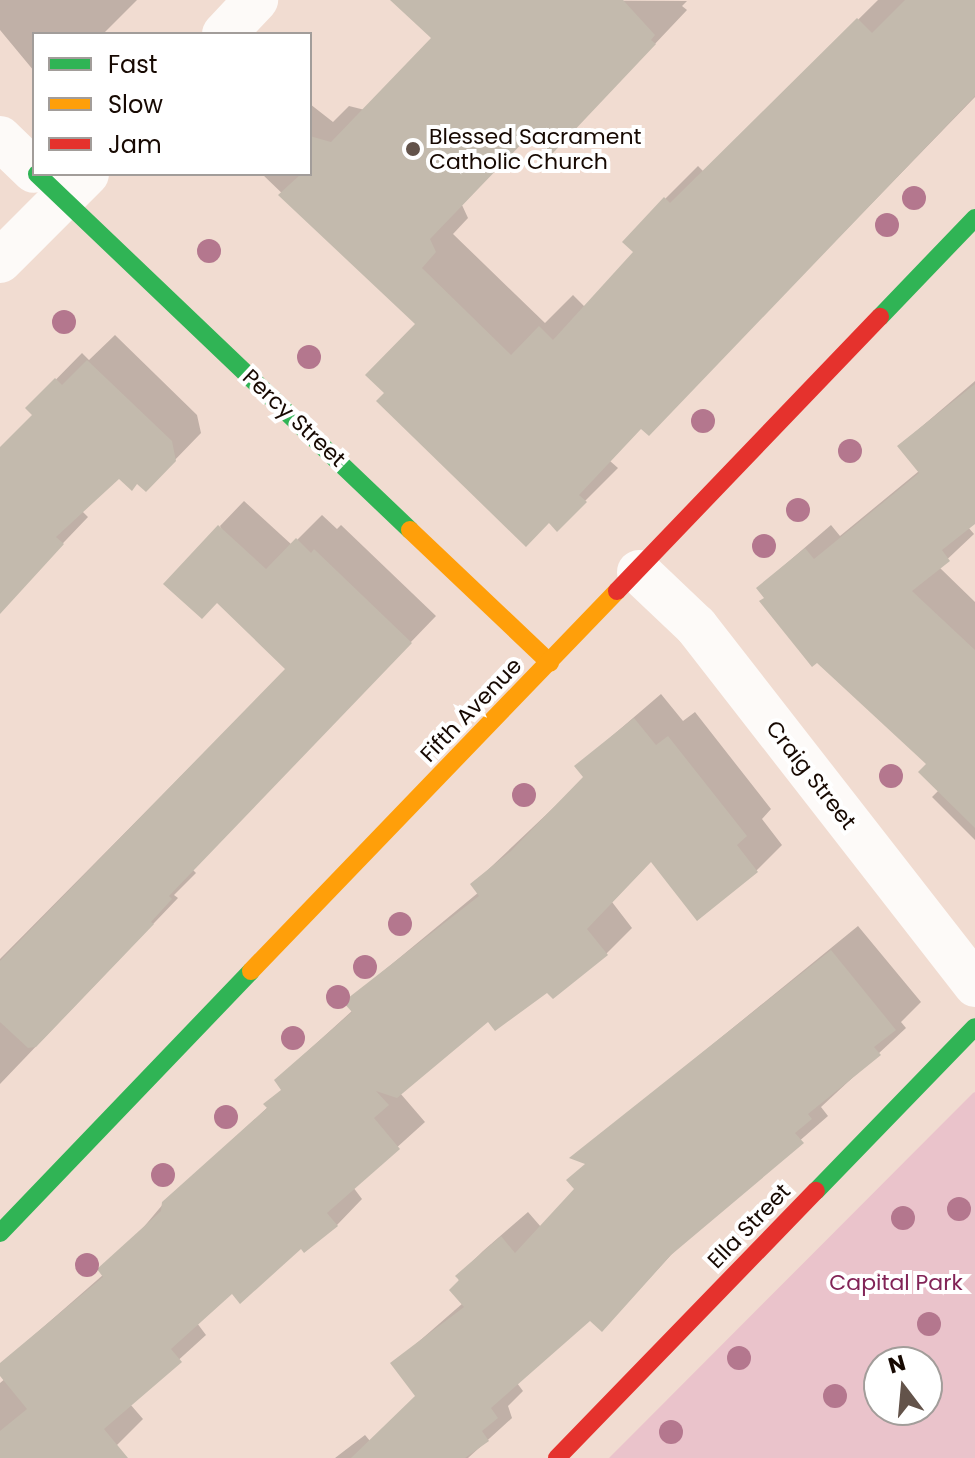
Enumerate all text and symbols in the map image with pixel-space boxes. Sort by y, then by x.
legend [32,32,312,176]
text: Fast [108,48,158,81]
text: Slow [108,88,163,121]
place label: Blessed Sacrament Catholic Church [429,123,641,174]
text: Jam [108,128,162,161]
marker: Blessed Sacrament Catholic Church [404,140,422,158]
street label: Percy Street [237,364,351,472]
street label: Fifth Avenue [415,653,527,767]
street label: Craig Street [760,715,862,835]
street label: Ella Street [702,1178,796,1274]
park label: Capital Park [829,1270,963,1296]
north arrow [863,1346,943,1426]
text: N [885,1347,909,1382]

